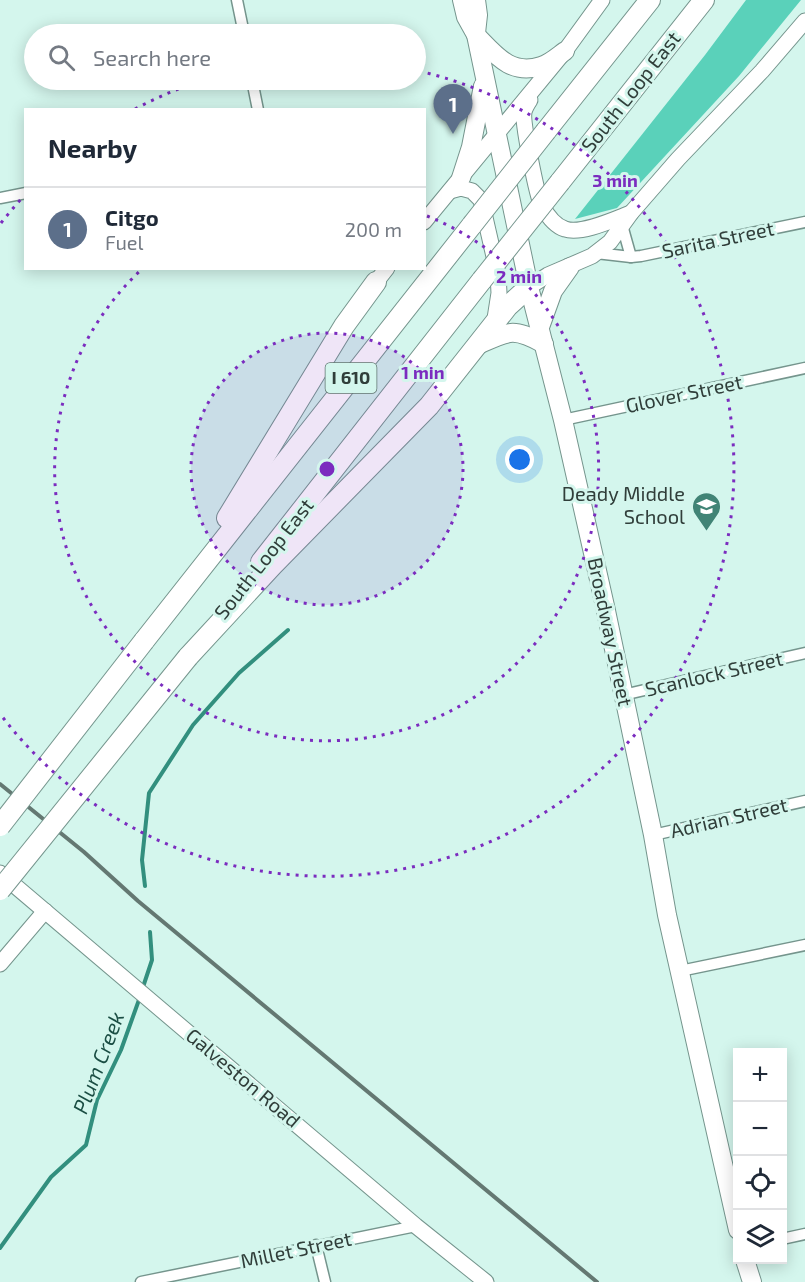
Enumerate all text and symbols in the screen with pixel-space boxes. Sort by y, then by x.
search box [24,24,426,90]
street label: South Loop East [576,26,685,157]
icon: search [45,41,78,74]
text: Search here [93,44,211,70]
pin: 1 [434,84,472,134]
text: Nearby [48,132,137,163]
text: 3 min [592,169,638,191]
text: Citgo [105,204,159,230]
street label: Sarita Street [660,215,776,263]
text: 1 [63,217,72,241]
text: 200 m [345,217,402,241]
text: Fuel [105,230,144,254]
text: 2 min [496,265,542,287]
text: 1 min [401,361,445,383]
road number: I 610 [326,363,376,393]
street label: Glover Street [623,369,745,417]
your location [505,445,534,474]
centre of rings [317,459,337,479]
place label: Deady Middle School [562,481,685,528]
school or university icon: Deady Middle School [690,490,722,532]
street label: South Loop East [209,493,318,624]
street label: Broadway Street [583,555,639,709]
street label: Scanlock Street [643,645,785,701]
street label: Adrian Street [668,792,790,842]
water label: Plum Creek [67,1008,128,1117]
street label: Galveston Road [182,1023,306,1132]
map controls [733,1048,787,1264]
button: + [733,1048,787,1102]
button: − [733,1102,787,1156]
button: locate [733,1156,787,1210]
button: layers [733,1210,787,1264]
street label: Millet Street [238,1225,354,1272]

